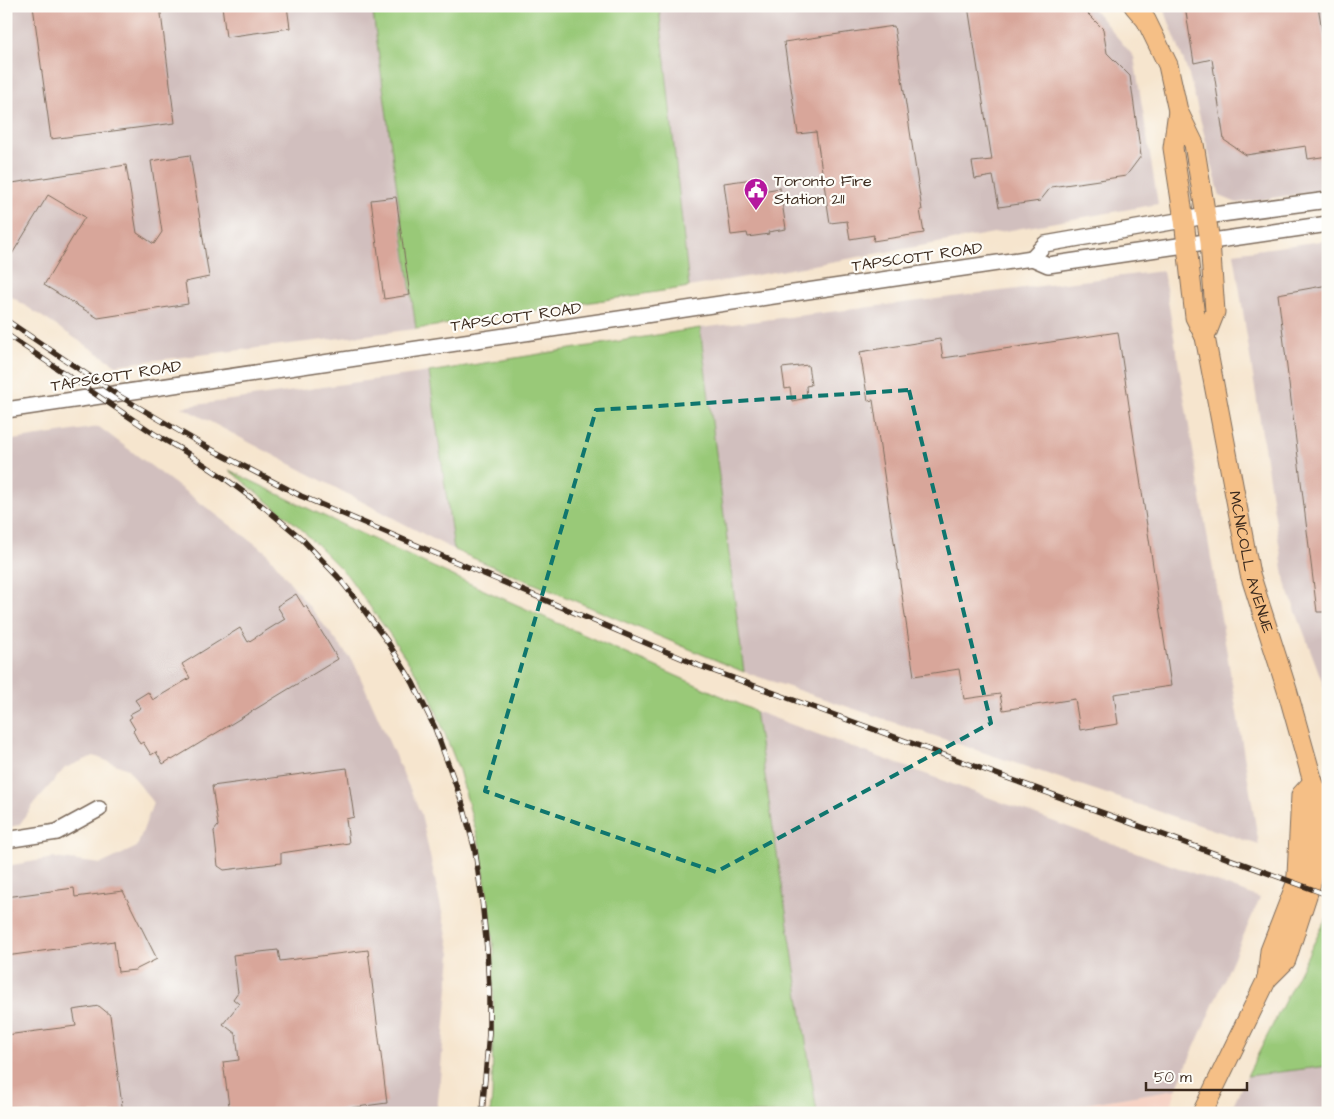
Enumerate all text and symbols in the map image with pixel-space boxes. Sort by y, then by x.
place label: Toronto Fire Station 211 [774,170,872,210]
public building icon: Toronto Fire Station 211 [743,177,769,211]
street label: TAPSCOTT ROAD [850,237,984,277]
street label: TAPSCOTT ROAD [449,297,583,337]
street label: TAPSCOTT ROAD [49,355,183,397]
street label: MCNICOLL AVENUE [1223,489,1279,636]
scale bar [1146,1059,1248,1091]
text: 50 m [1154,1067,1192,1088]

